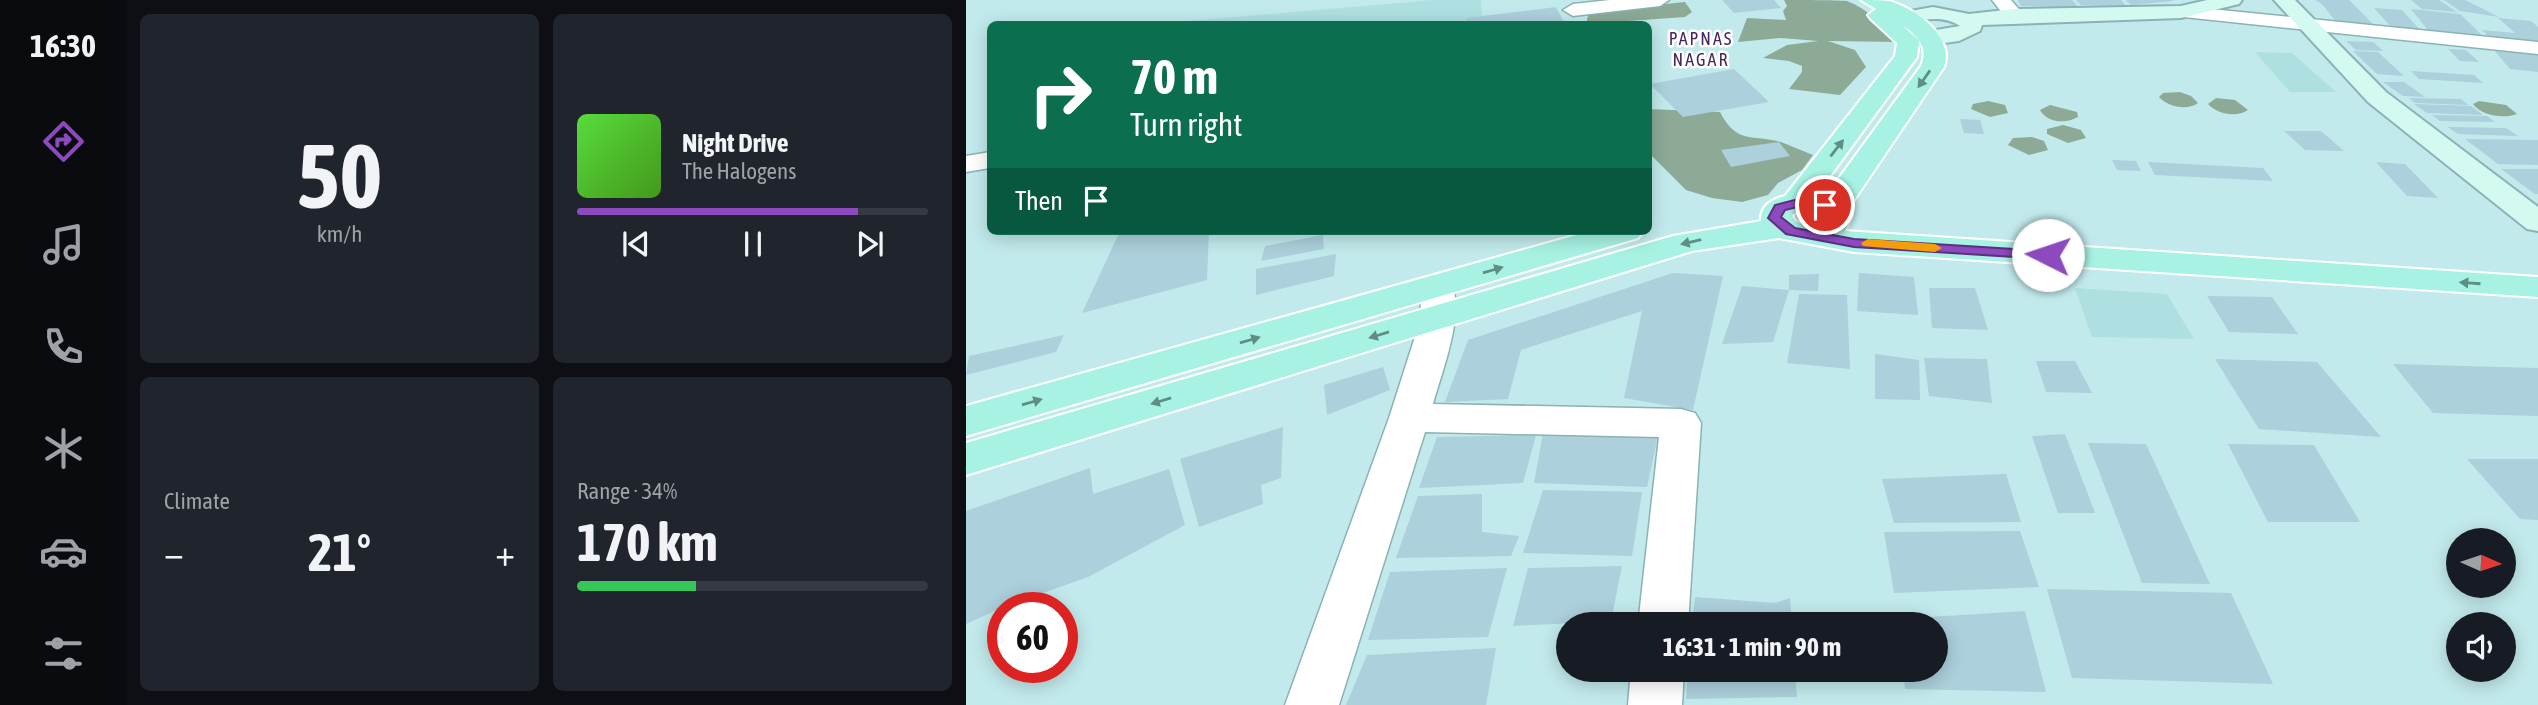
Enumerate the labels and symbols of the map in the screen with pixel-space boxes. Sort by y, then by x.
district label: PAPNAS NAGAR [1669,28,1733,70]
one-way arrow [1917,70,1931,88]
one-way arrow [1830,139,1844,157]
pin [1795,175,1855,235]
position arrow [2011,218,2085,292]
one-way arrow [1680,236,1702,247]
one-way arrow [1482,265,1503,275]
one-way arrow [2459,277,2481,288]
one-way arrow [1369,331,1390,341]
one-way arrow [1240,334,1261,344]
one-way arrow [1151,396,1172,406]
one-way arrow [1021,397,1042,407]
north arrow [2446,528,2516,598]
speed limit sign: 60 [987,592,1078,683]

